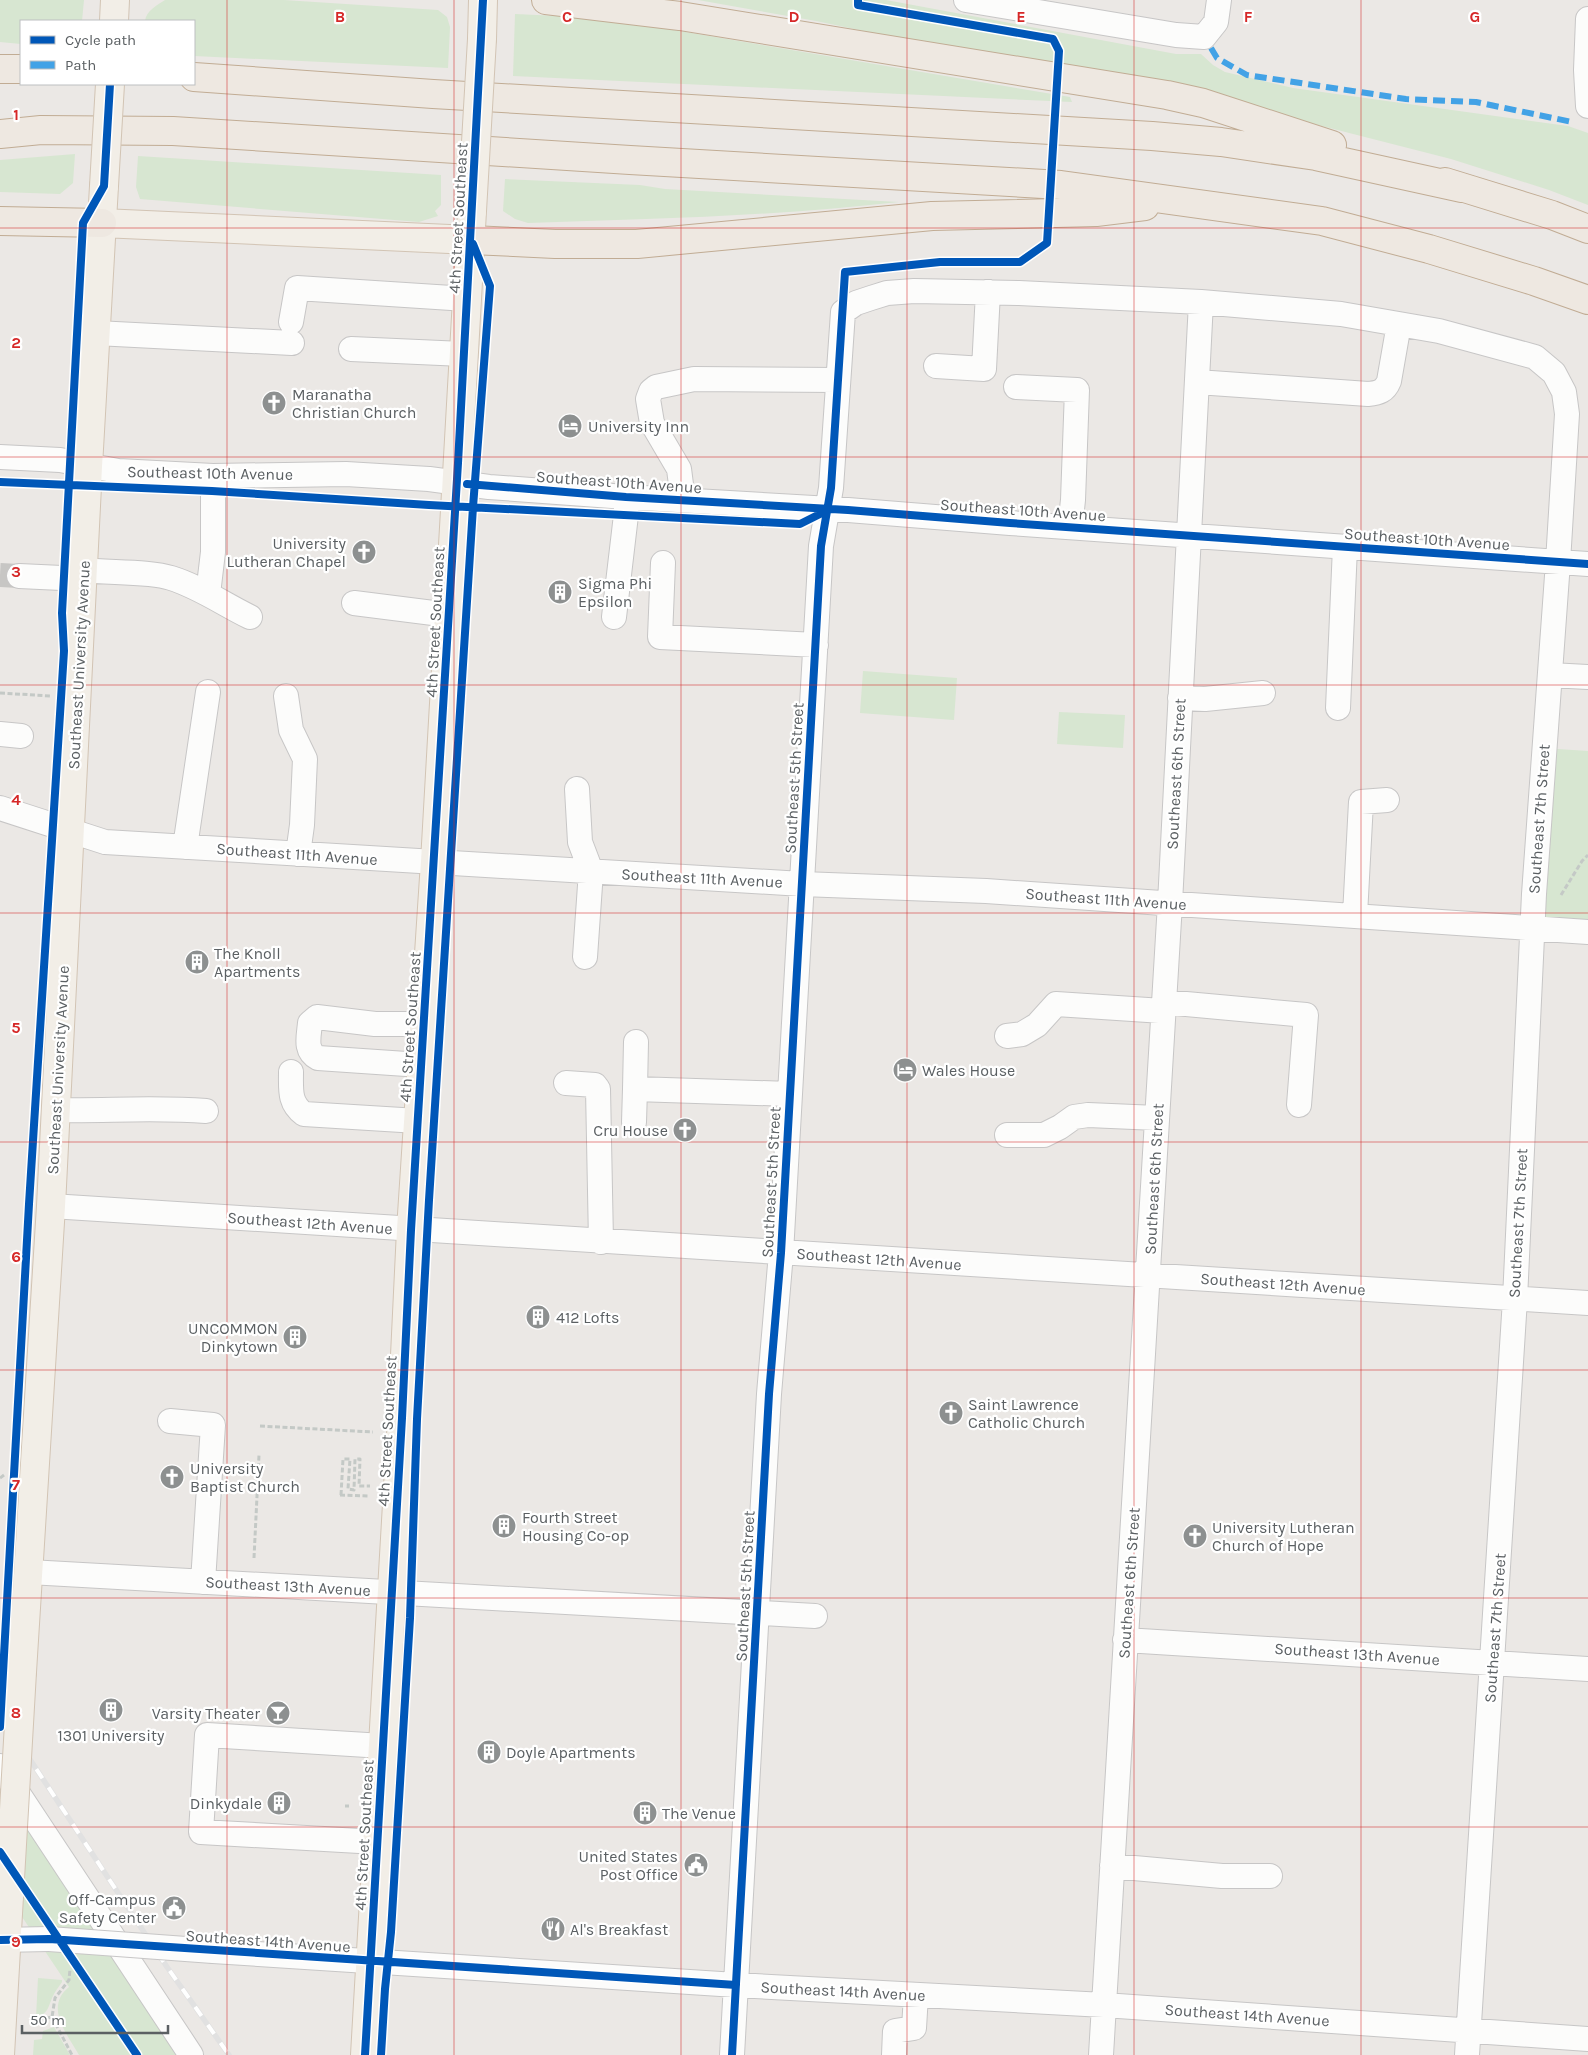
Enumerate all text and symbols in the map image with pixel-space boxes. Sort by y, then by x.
text: B [335,7,345,26]
text: C [562,7,572,26]
text: D [789,7,800,26]
text: E [1016,7,1026,26]
text: F [1244,7,1253,26]
text: G [1470,7,1480,26]
legend [20,20,195,85]
text: Cycle path [65,31,136,49]
text: Path [65,56,96,74]
text: 1 [13,105,19,124]
street label: 4th Street Southeast [445,142,471,294]
text: 2 [11,333,21,352]
place label: Maranatha Christian Church [292,385,416,422]
church icon: Maranatha Christian Church [261,390,287,416]
hotel icon: University Inn [557,413,583,439]
place label: University Inn [588,417,689,436]
street label: Southeast 10th Avenue [127,462,293,484]
street label: Southeast 10th Avenue [536,467,702,497]
street label: Southeast 10th Avenue [940,495,1106,525]
street label: Southeast 10th Avenue [1344,524,1510,554]
place label: University Lutheran Chapel [227,534,347,571]
church icon: University Lutheran Chapel [351,539,377,565]
street label: 4th Street Southeast [422,546,448,698]
street label: Southeast University Avenue [64,560,94,770]
text: 3 [11,562,21,581]
place label: Sigma Phi Epsilon [578,574,652,611]
building icon: Sigma Phi Epsilon [547,579,573,605]
street label: Southeast 6th Street [1163,698,1189,850]
street label: Southeast 5th Street [781,702,807,854]
street label: Southeast 7th Street [1524,744,1554,894]
text: 4 [11,790,21,809]
street label: Southeast 11th Avenue [216,839,378,869]
street label: Southeast 11th Avenue [621,864,783,892]
street label: Southeast 11th Avenue [1025,884,1187,914]
place label: The Knoll Apartments [214,944,300,981]
building icon: The Knoll Apartments [184,949,210,975]
street label: 4th Street Southeast [395,951,425,1103]
street label: Southeast University Avenue [43,965,73,1175]
text: 5 [11,1018,21,1037]
hotel icon: Wales House [892,1057,918,1083]
place label: Wales House [922,1061,1015,1080]
street label: Southeast 6th Street [1141,1103,1167,1255]
street label: Southeast 5th Street [758,1106,784,1258]
church icon: Cru House [672,1117,698,1143]
place label: Cru House [593,1121,668,1140]
street label: Southeast 7th Street [1505,1148,1531,1298]
street label: Southeast 12th Avenue [227,1208,393,1238]
street label: Southeast 12th Avenue [796,1244,962,1274]
text: 6 [11,1247,21,1266]
street label: Southeast 12th Avenue [1200,1269,1366,1299]
building icon: 412 Lofts [525,1304,551,1330]
place label: 412 Lofts [556,1308,619,1327]
place label: UNCOMMON Dinkytown [188,1319,278,1356]
building icon: UNCOMMON Dinkytown [282,1324,308,1350]
street label: 4th Street Southeast [374,1355,400,1507]
place label: Saint Lawrence Catholic Church [968,1395,1085,1432]
church icon: Saint Lawrence Catholic Church [938,1400,964,1426]
place label: University Baptist Church [190,1459,300,1496]
church icon: University Baptist Church [159,1464,185,1490]
text: 7 [12,1475,20,1494]
street label: Southeast 6th Street [1114,1507,1144,1659]
place label: Fourth Street Housing Co-op [522,1508,629,1545]
street label: Southeast 5th Street [732,1510,758,1662]
building icon: Fourth Street Housing Co-op [491,1513,517,1539]
place label: University Lutheran Church of Hope [1212,1518,1355,1555]
church icon: University Lutheran Church of Hope [1182,1523,1208,1549]
street label: Southeast 7th Street [1480,1553,1510,1703]
street label: Southeast 13th Avenue [205,1572,371,1600]
street label: Southeast 13th Avenue [1274,1639,1440,1669]
building icon: 1301 University [98,1697,124,1723]
bar icon: Varsity Theater [265,1700,291,1726]
text: 8 [11,1703,21,1722]
place label: Varsity Theater [152,1704,260,1723]
place label: 1301 University [58,1726,165,1745]
building icon: Doyle Apartments [476,1739,502,1765]
place label: Doyle Apartments [506,1743,636,1762]
street label: 4th Street Southeast [351,1759,377,1911]
building icon: Dinkydale [266,1790,292,1816]
place label: Dinkydale [190,1794,262,1813]
building icon: The Venue [632,1800,658,1826]
place label: The Venue [662,1804,736,1823]
place label: United States Post Office [578,1847,678,1884]
public building icon: United States Post Office [683,1852,709,1878]
place label: Off-Campus Safety Center [59,1890,156,1927]
public building icon: Off-Campus Safety Center [161,1895,187,1921]
restaurant icon: Al's Breakfast [540,1916,566,1942]
place label: Al's Breakfast [570,1920,668,1939]
street label: Southeast 14th Avenue [185,1926,351,1956]
text: 9 [11,1932,21,1951]
street label: Southeast 14th Avenue [760,1977,926,2005]
street label: Southeast 14th Avenue [1164,2000,1330,2030]
scale bar [22,2002,169,2034]
text: 50 m [30,2011,65,2029]

